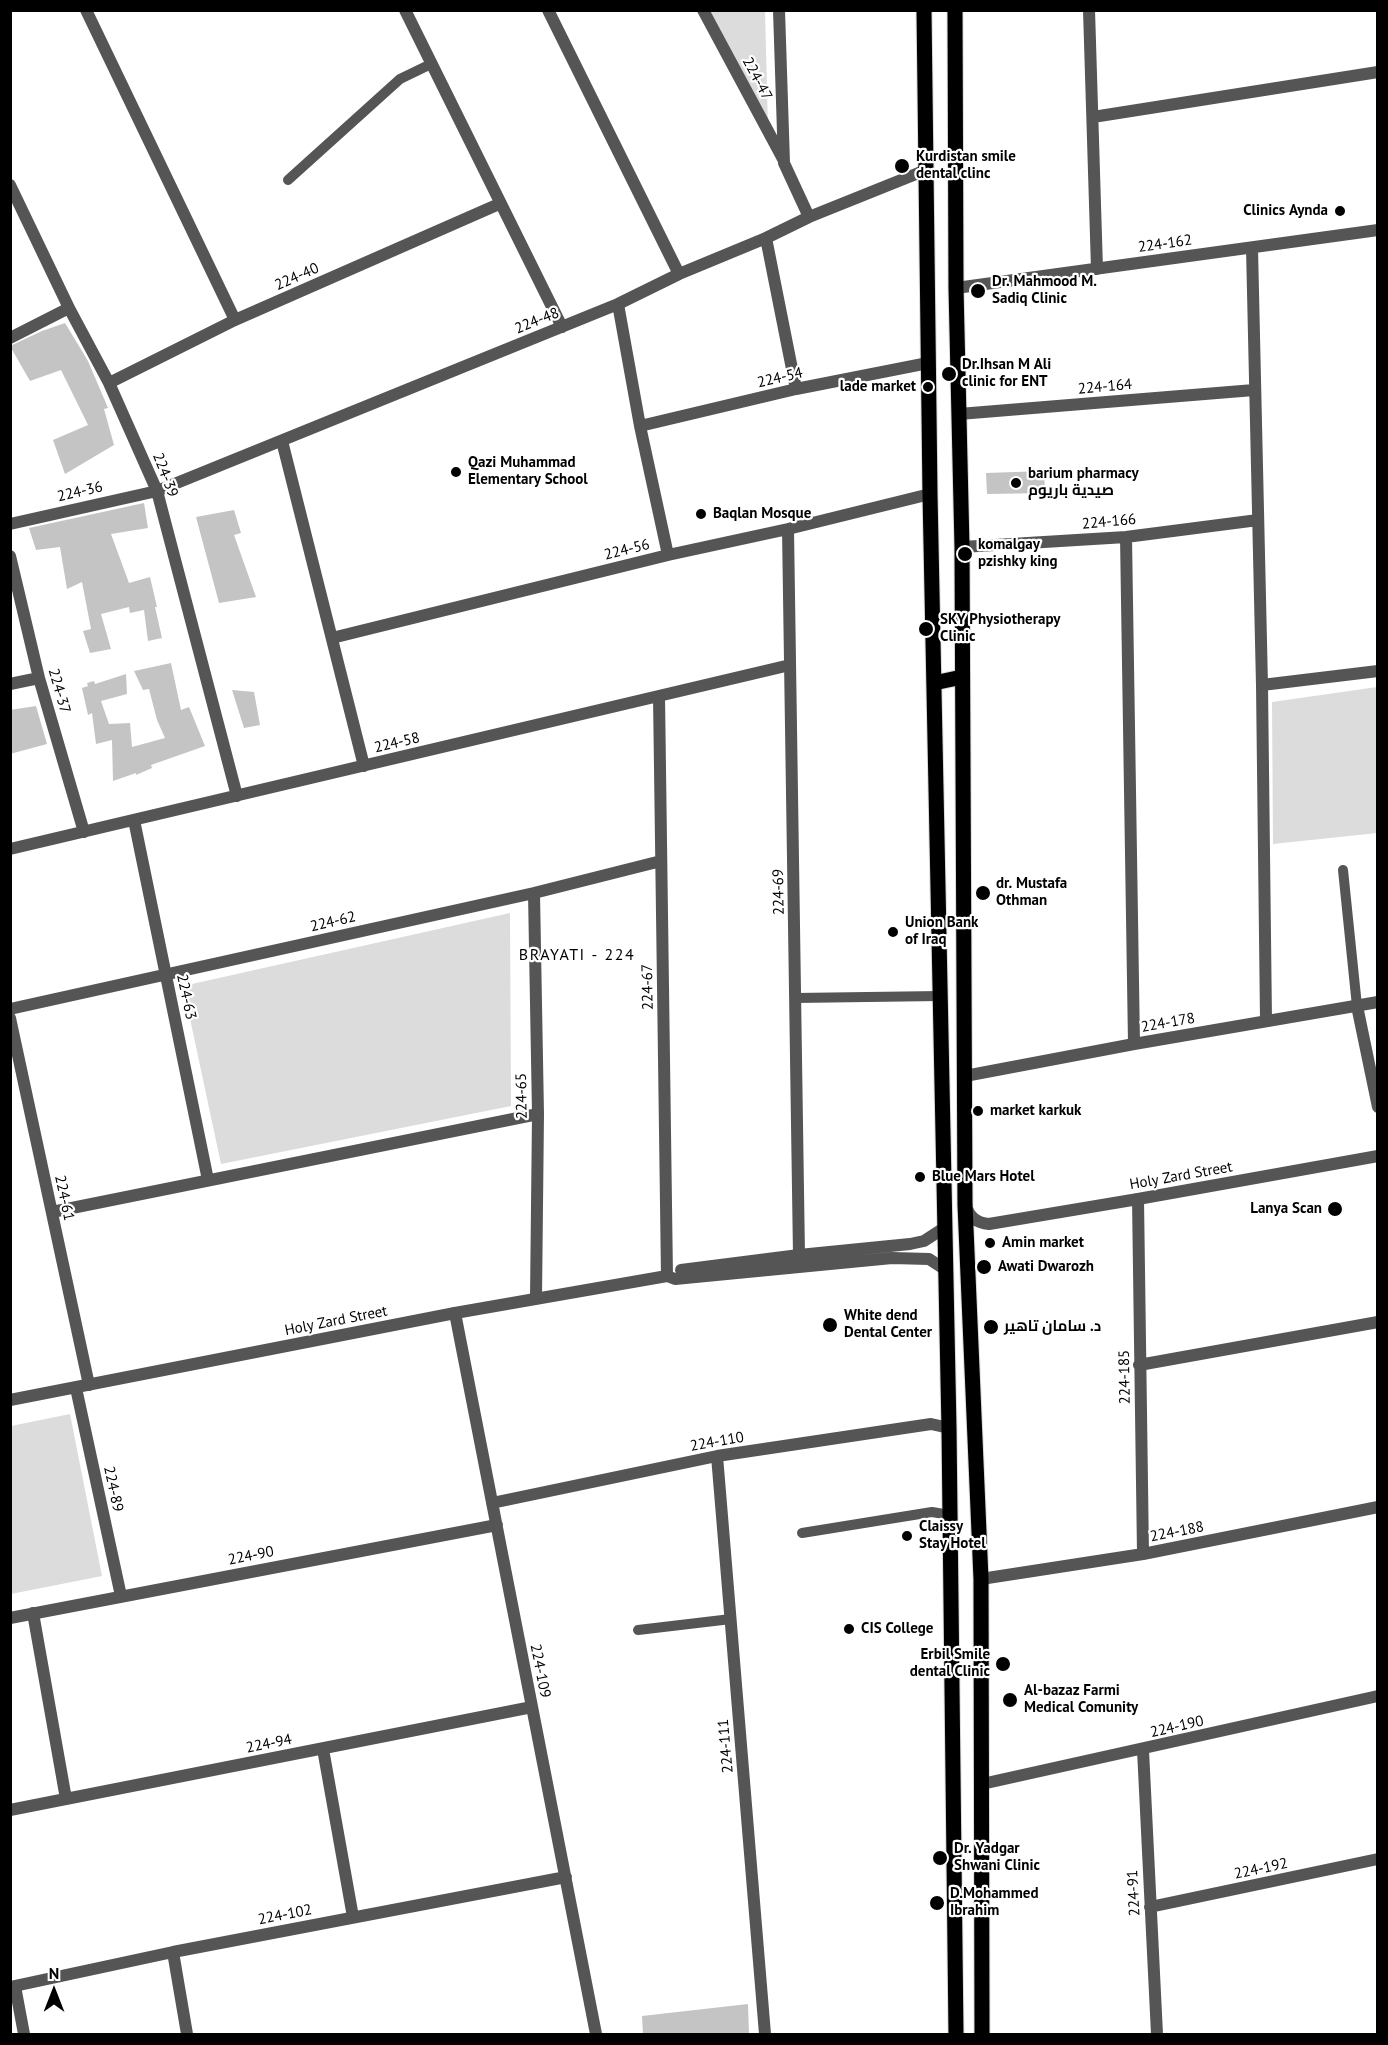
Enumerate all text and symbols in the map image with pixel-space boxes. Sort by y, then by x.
street label: 224-47 [738,54,776,104]
place label: Kurdistan smile dental clinc [916,148,1016,183]
marker: Kurdistan smile dental clinc [893,157,911,175]
place label: Clinics Aynda [1243,202,1328,220]
marker: Clinics Aynda [1333,204,1347,218]
street label: 224-162 [1137,231,1193,257]
street label: 224-40 [272,259,322,295]
place label: Dr. Mahmood M. Sadiq Clinic [992,273,1097,308]
marker: Dr. Mahmood M. Sadiq Clinic [969,282,987,300]
street label: 224-48 [512,304,562,338]
place label: Dr.Ihsan M Ali clinic for ENT [962,356,1051,391]
street label: 224-54 [755,364,805,392]
marker: Dr.Ihsan M Ali clinic for ENT [940,365,958,383]
street label: 224-164 [1077,376,1133,398]
place label: lade market [840,378,916,396]
marker: lade market [921,380,935,394]
street label: 224-39 [148,450,182,500]
place label: Qazi Muhammad Elementary School [468,454,588,489]
marker: Qazi Muhammad Elementary School [449,465,463,479]
place label: barium pharmacy صيدية باريوم [1028,465,1139,500]
marker: barium pharmacy صيدية باريوم [1009,476,1023,490]
street label: 224-36 [55,478,105,506]
place label: Baqlan Mosque [713,505,811,523]
marker: Baqlan Mosque [694,507,708,521]
street label: 224-166 [1081,511,1137,533]
street label: 224-56 [602,536,652,564]
place label: komalgay pzishky king [978,536,1058,571]
marker: komalgay pzishky king [956,545,974,563]
place label: SKY Physiotherapy Clinic [940,611,1060,646]
marker: SKY Physiotherapy Clinic [917,620,935,638]
street label: 224-37 [44,666,74,716]
street label: 224-58 [372,729,422,757]
street label: 224-69 [770,869,788,915]
place label: dr. Mustafa Othman [996,875,1067,910]
marker: dr. Mustafa Othman [974,884,992,902]
street label: 224-62 [308,908,358,936]
place label: Union Bank of Iraq [905,914,978,949]
marker: Union Bank of Iraq [886,925,900,939]
district label: BRAYATI - 224 [519,945,635,965]
street label: 224-67 [639,964,657,1010]
street label: 224-63 [172,972,200,1022]
street label: 224-178 [1140,1009,1196,1037]
street label: 224-65 [513,1073,531,1119]
place label: market karkuk [990,1102,1081,1120]
marker: market karkuk [971,1104,985,1118]
street label: Holy Zard Street [1128,1158,1234,1194]
place label: Blue Mars Hotel [932,1168,1035,1186]
marker: Blue Mars Hotel [913,1170,927,1184]
street label: 224-61 [50,1173,78,1223]
place label: Lanya Scan [1250,1200,1322,1218]
marker: Lanya Scan [1326,1200,1344,1218]
place label: Amin market [1002,1234,1084,1252]
marker: Amin market [983,1236,997,1250]
marker: Awati Dwarozh [975,1258,993,1276]
place label: Awati Dwarozh [998,1258,1094,1276]
street label: Holy Zard Street [283,1302,389,1340]
place label: White dend Dental Center [844,1307,932,1342]
marker: White dend Dental Center [821,1316,839,1334]
marker: د. سامان تاهیر [982,1318,1000,1336]
place label: د. سامان تاهیر [1004,1318,1101,1336]
street label: 224-185 [1116,1350,1134,1404]
street label: 224-110 [689,1428,745,1456]
street label: 224-89 [99,1464,127,1514]
place label: Claissy Stay Hotel [919,1518,986,1553]
street label: 224-188 [1149,1518,1205,1546]
marker: Claissy Stay Hotel [900,1529,914,1543]
street label: 224-90 [227,1543,275,1569]
place label: CIS College [861,1620,933,1638]
marker: CIS College [842,1622,856,1636]
street label: 224-109 [526,1643,554,1699]
place label: Erbil Smile dental Clinic [910,1646,990,1681]
marker: Erbil Smile dental Clinic [994,1655,1012,1673]
place label: Al-bazaz Farmi Medical Comunity [1024,1682,1138,1717]
marker: Al-bazaz Farmi Medical Comunity [1001,1691,1019,1709]
street label: 224-190 [1148,1712,1206,1742]
street label: 224-111 [715,1718,737,1774]
street label: 224-94 [245,1731,293,1757]
place label: Dr. Yadgar Shwani Clinic [954,1840,1040,1875]
marker: Dr. Yadgar Shwani Clinic [931,1849,949,1867]
street label: 224-192 [1232,1855,1290,1883]
street label: 224-91 [1124,1869,1144,1917]
place label: D.Mohammed Ibrahim [950,1885,1038,1920]
marker: D.Mohammed Ibrahim [928,1894,946,1912]
street label: 224-102 [257,1901,313,1929]
north arrow [24,1961,84,2021]
text: N [49,1963,59,1983]

